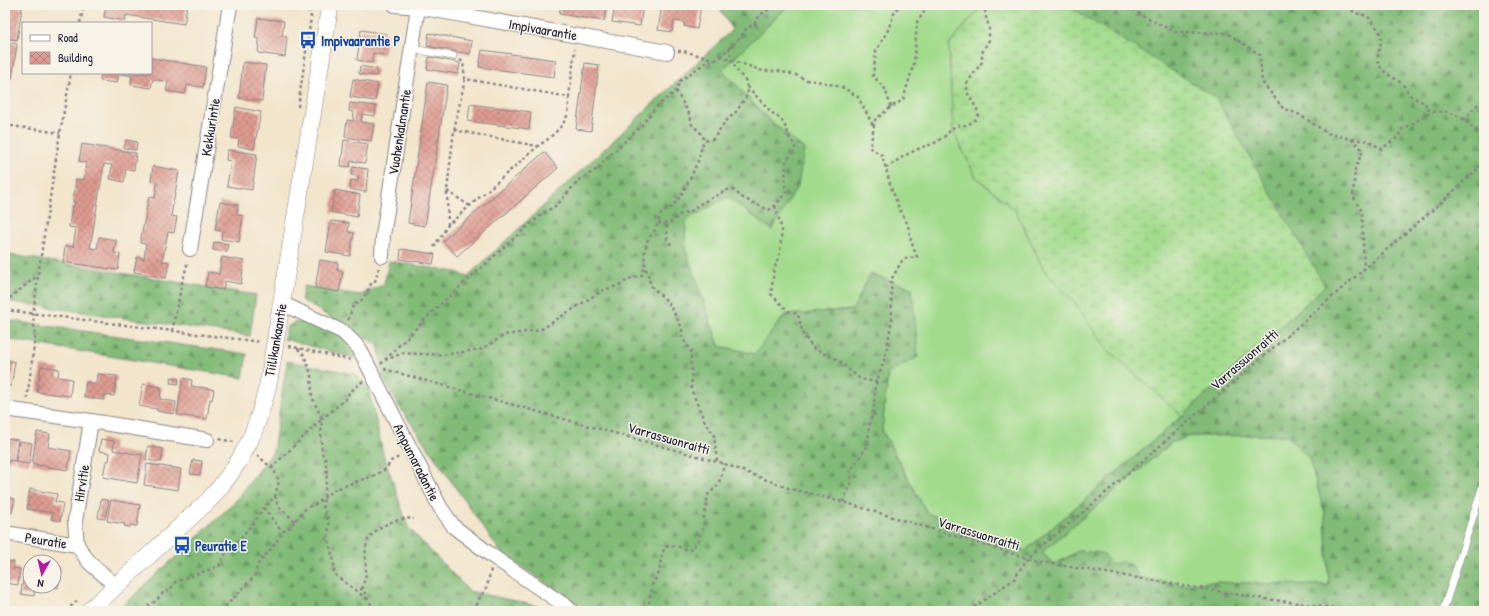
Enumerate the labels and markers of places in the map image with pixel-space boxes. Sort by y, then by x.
bus stop icon: Impivaarantie P [298,30,318,50]
place label: Impivaarantie P [321,31,400,52]
bus stop icon: Peuratie E [172,535,192,555]
place label: Peuratie E [195,536,248,555]

